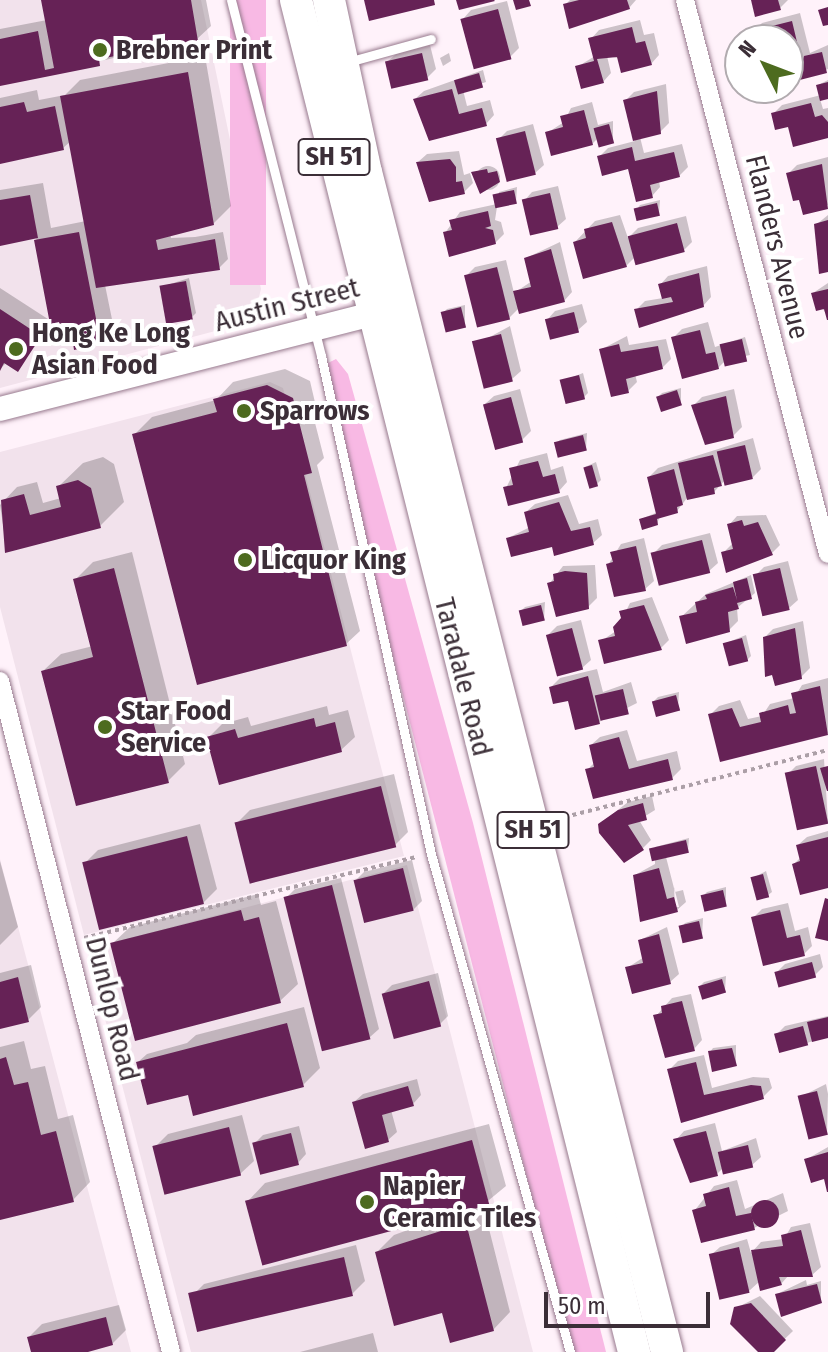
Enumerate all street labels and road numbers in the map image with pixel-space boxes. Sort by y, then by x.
road number: SH 51 [296,135,372,179]
street label: Flanders Avenue [738,151,816,343]
street label: Austin Street [211,271,363,339]
street label: Taradale Road [427,594,499,760]
road number: SH 51 [495,808,571,852]
street label: Dunlop Road [78,934,146,1084]

